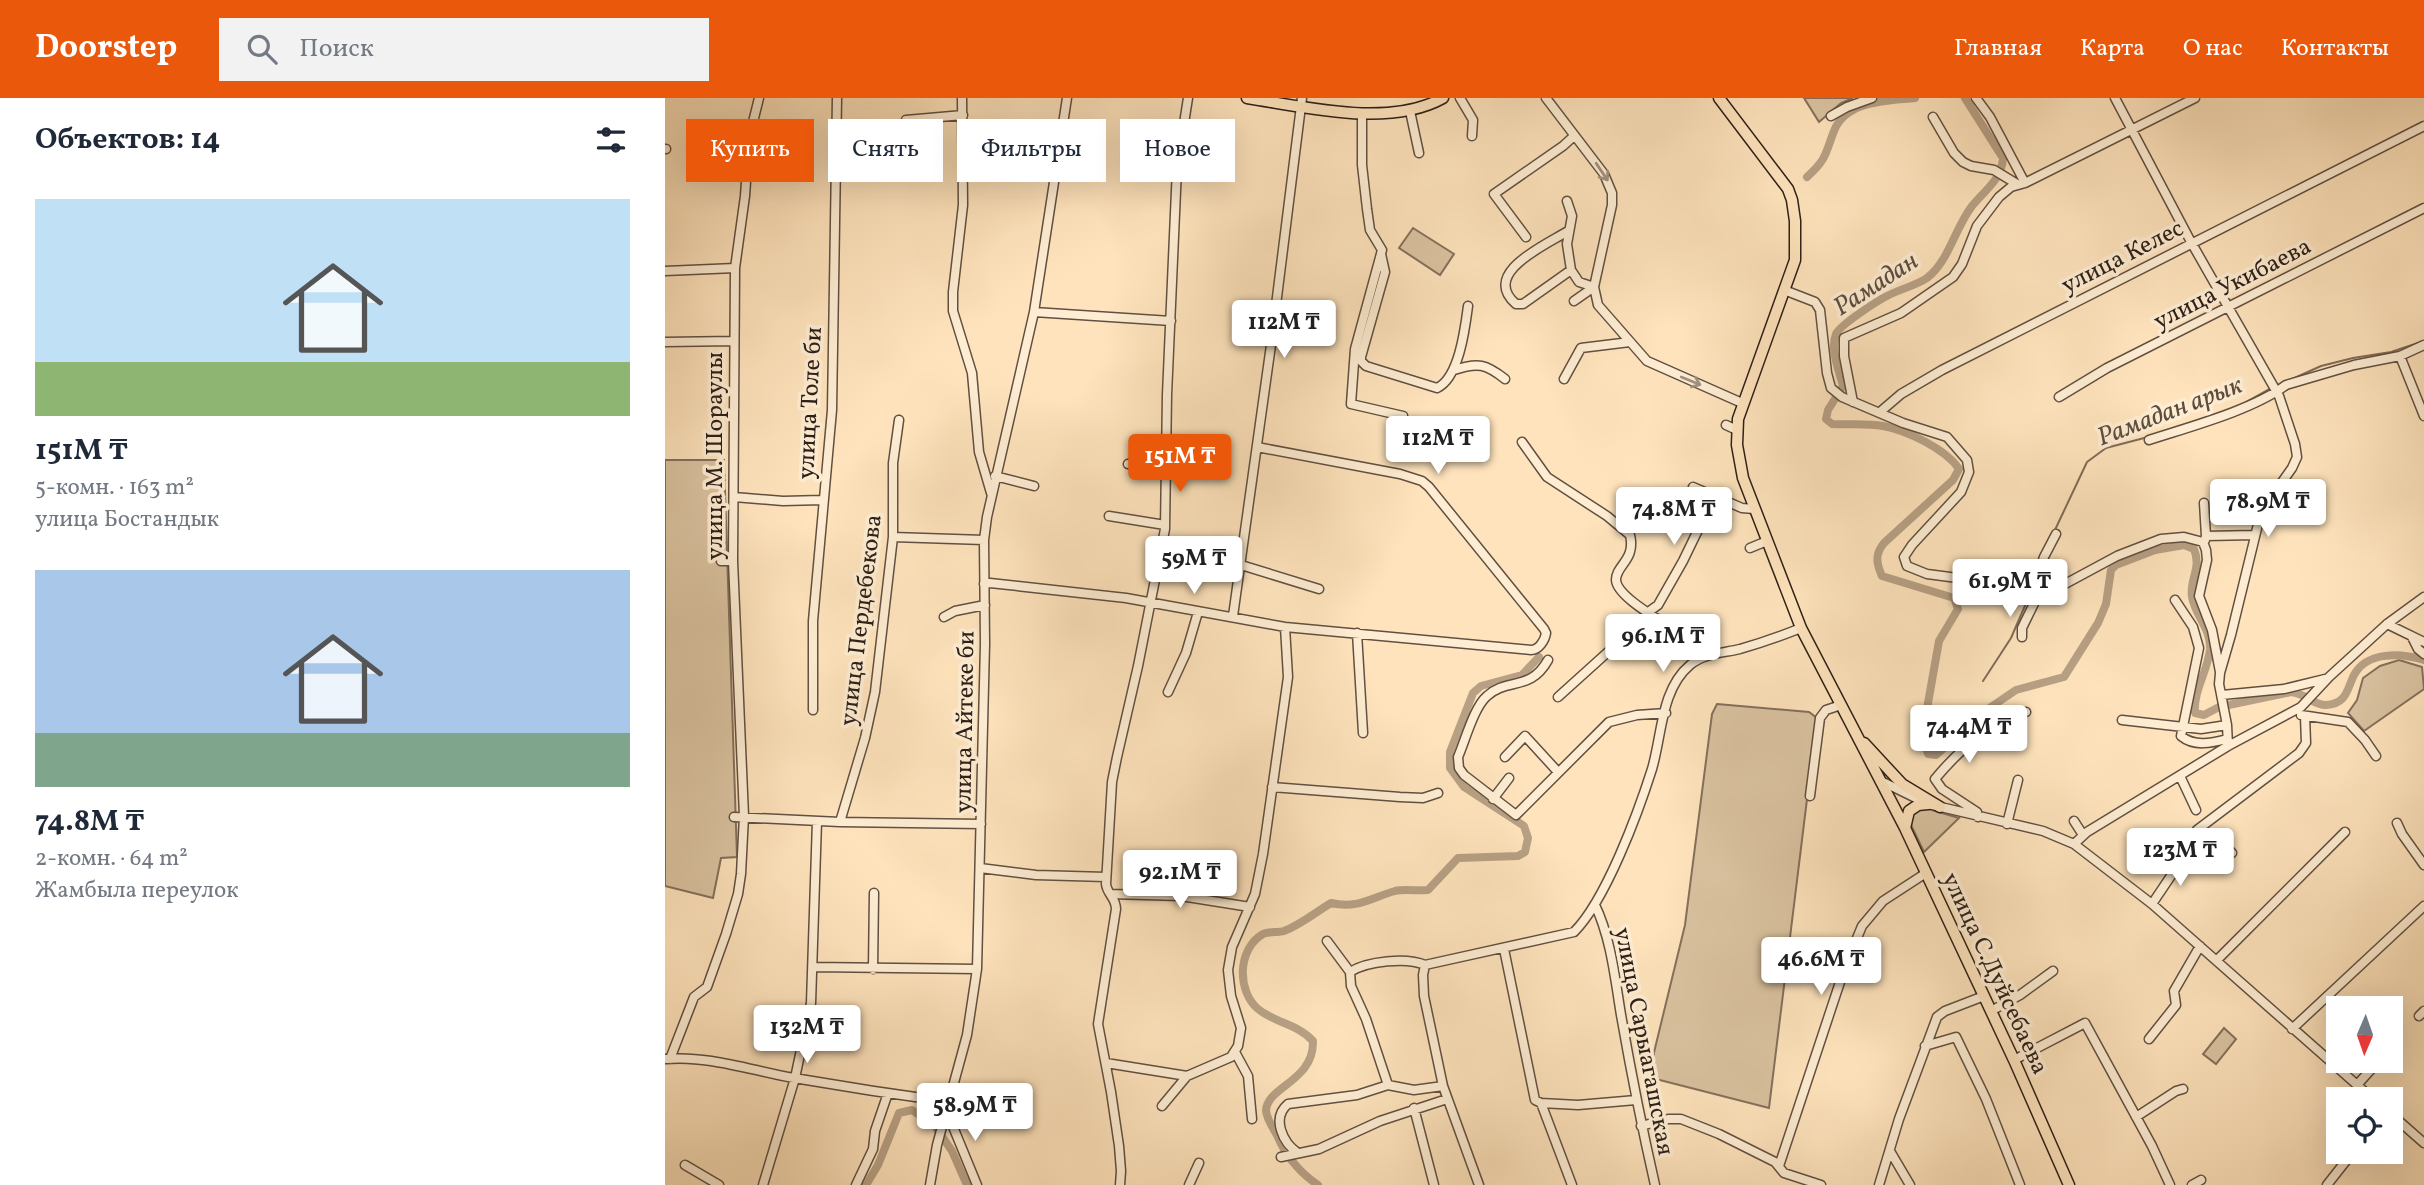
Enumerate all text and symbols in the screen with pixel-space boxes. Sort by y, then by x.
search box [219,18,709,81]
text: Doorstep [35,26,177,72]
icon: search [243,30,281,68]
text: Поиск [299,31,374,67]
text: Главная [1954,32,2042,66]
text: Карта [2080,32,2145,66]
text: О нас [2183,32,2243,66]
text: Контакты [2281,32,2389,66]
text: Объектов: 14 [35,119,220,161]
chip: Купить [686,119,814,182]
chip: Снять [828,119,943,182]
chip: Фильтры [957,119,1106,182]
chip: Новое [1120,119,1235,182]
icon: filters [592,121,630,159]
one-way arrow [1594,162,1609,181]
street label: улица Келес [2056,212,2190,303]
street label: улица Укибаева [2148,230,2318,339]
water label: Рамадан [1827,244,1926,326]
icon: home [270,245,396,371]
pin: 112M ₸ [1227,300,1341,360]
text: 112M ₸ [1248,307,1320,339]
street label: улица Толе би [790,326,832,480]
street label: улица М. Шораулы [699,352,733,560]
water label: Рамадан арык [2092,367,2248,456]
one-way arrow [1680,375,1702,388]
pin: 112M ₸ [1381,416,1495,476]
text: 112M ₸ [1402,423,1474,455]
text: 151M ₸ [35,430,128,472]
pin: 151M ₸ [1123,434,1237,494]
text: 151M ₸ [1144,441,1216,473]
text: 5-комн. · 163 m² [35,472,194,504]
pin: 78.9M ₸ [2203,480,2333,539]
text: 78.9M ₸ [2226,486,2310,518]
pin: 74.8M ₸ [1609,488,1739,547]
text: 74.8M ₸ [1632,494,1716,526]
text: улица Бостандык [35,504,219,536]
street label: улица Пердебекова [832,513,892,728]
pin: 59M ₸ [1145,536,1243,596]
text: 59M ₸ [1161,543,1227,575]
pin: 61.9M ₸ [1945,560,2075,619]
text: 61.9M ₸ [1969,566,2051,598]
pin: 96.1M ₸ [1598,614,1728,674]
icon: home [270,616,396,742]
text: 96.1M ₸ [1621,621,1705,653]
street label: улица Айтеке би [947,631,985,813]
pin: 74.4M ₸ [1904,706,2034,765]
text: 74.4M ₸ [1926,712,2012,744]
text: 74.8M ₸ [35,801,145,843]
pin: 123M ₸ [2123,828,2237,888]
text: 123M ₸ [2143,835,2217,867]
text: 2-комн. · 64 m² [35,843,188,875]
pin: 92.1M ₸ [1115,850,1245,910]
text: 92.1M ₸ [1139,857,1221,889]
street label: улица С.Дуйсебаева [1932,867,2056,1080]
text: Жамбыла переулок [35,875,239,907]
street label: улица Сарыагашская [1604,924,1682,1158]
pin: 46.6M ₸ [1756,937,1886,997]
text: 46.6M ₸ [1777,944,1865,976]
north arrow [2326,996,2403,1073]
map controls [2326,996,2403,1164]
pin: 132M ₸ [750,1006,864,1065]
text: 132M ₸ [770,1012,844,1044]
pin: 58.9M ₸ [910,1084,1040,1143]
button: locate [2326,1087,2403,1164]
text: 58.9M ₸ [933,1090,1017,1122]

